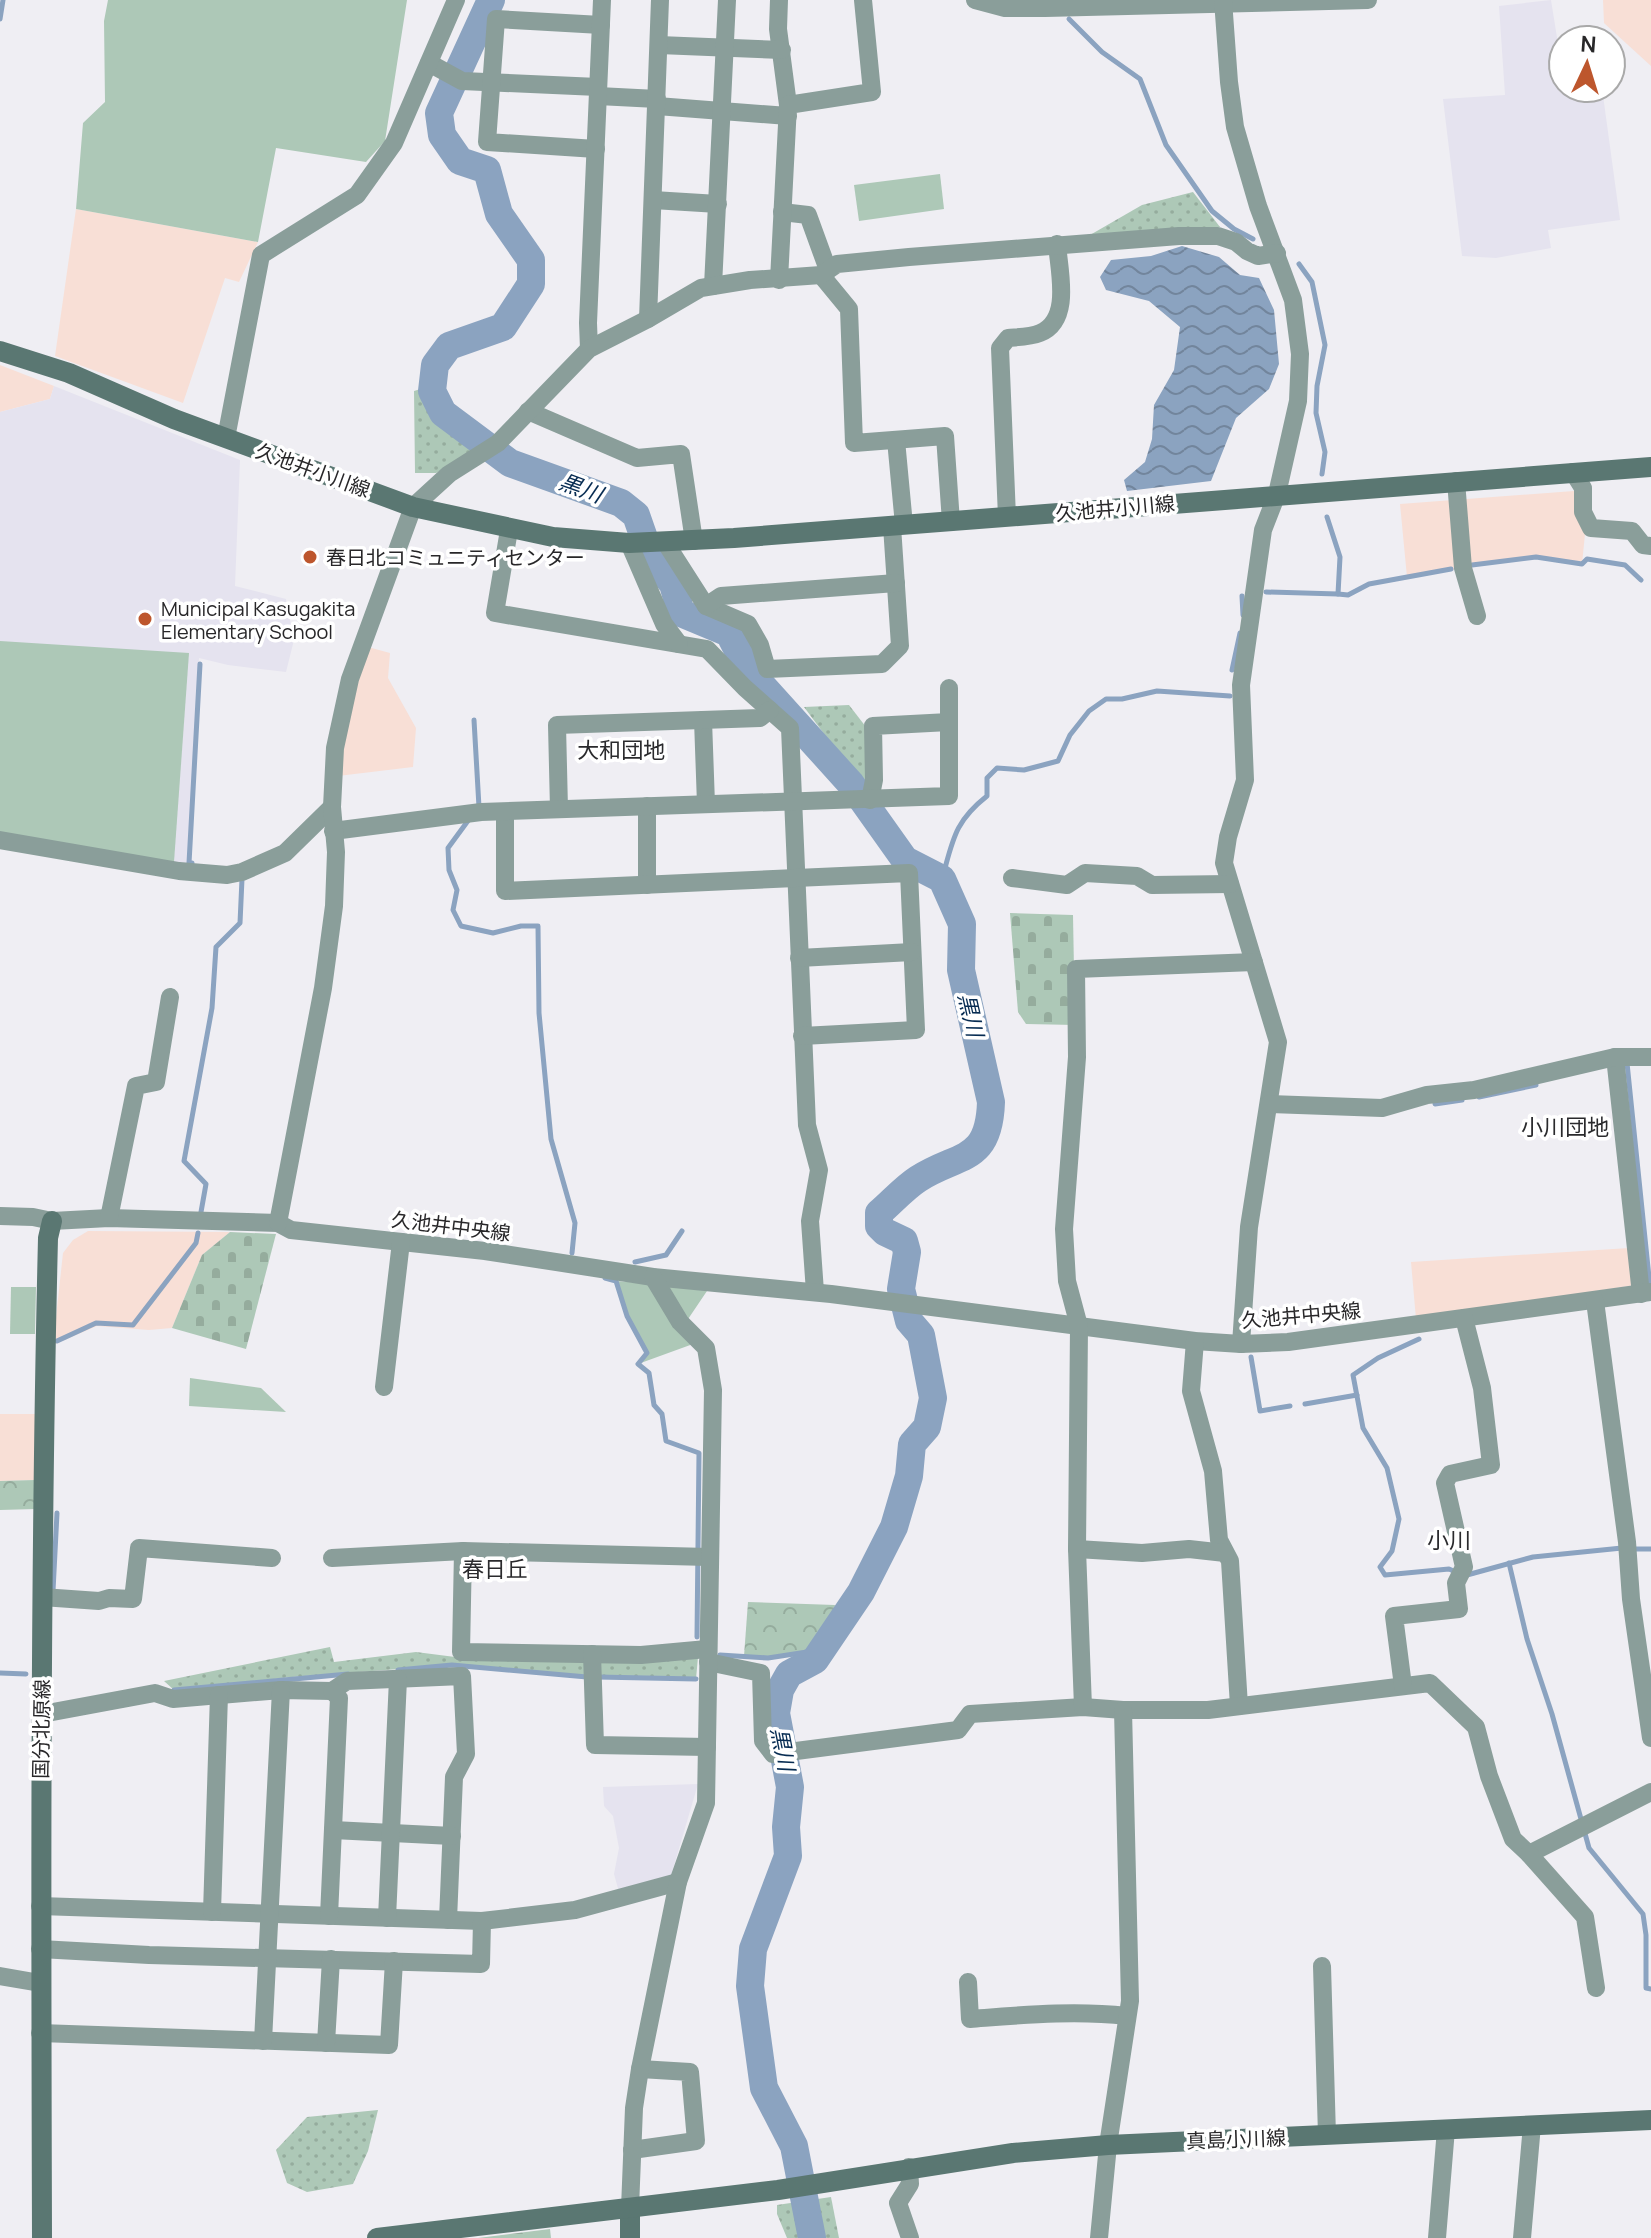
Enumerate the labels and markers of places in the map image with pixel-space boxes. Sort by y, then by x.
place label: 春日北コミュニティセンター [326,544,585,571]
marker: 春日北コミュニティセンター [301,548,319,566]
place label: Municipal Kasugakita Elementary School [161,595,355,645]
marker: Municipal Kasugakita Elementary School [136,610,154,628]

